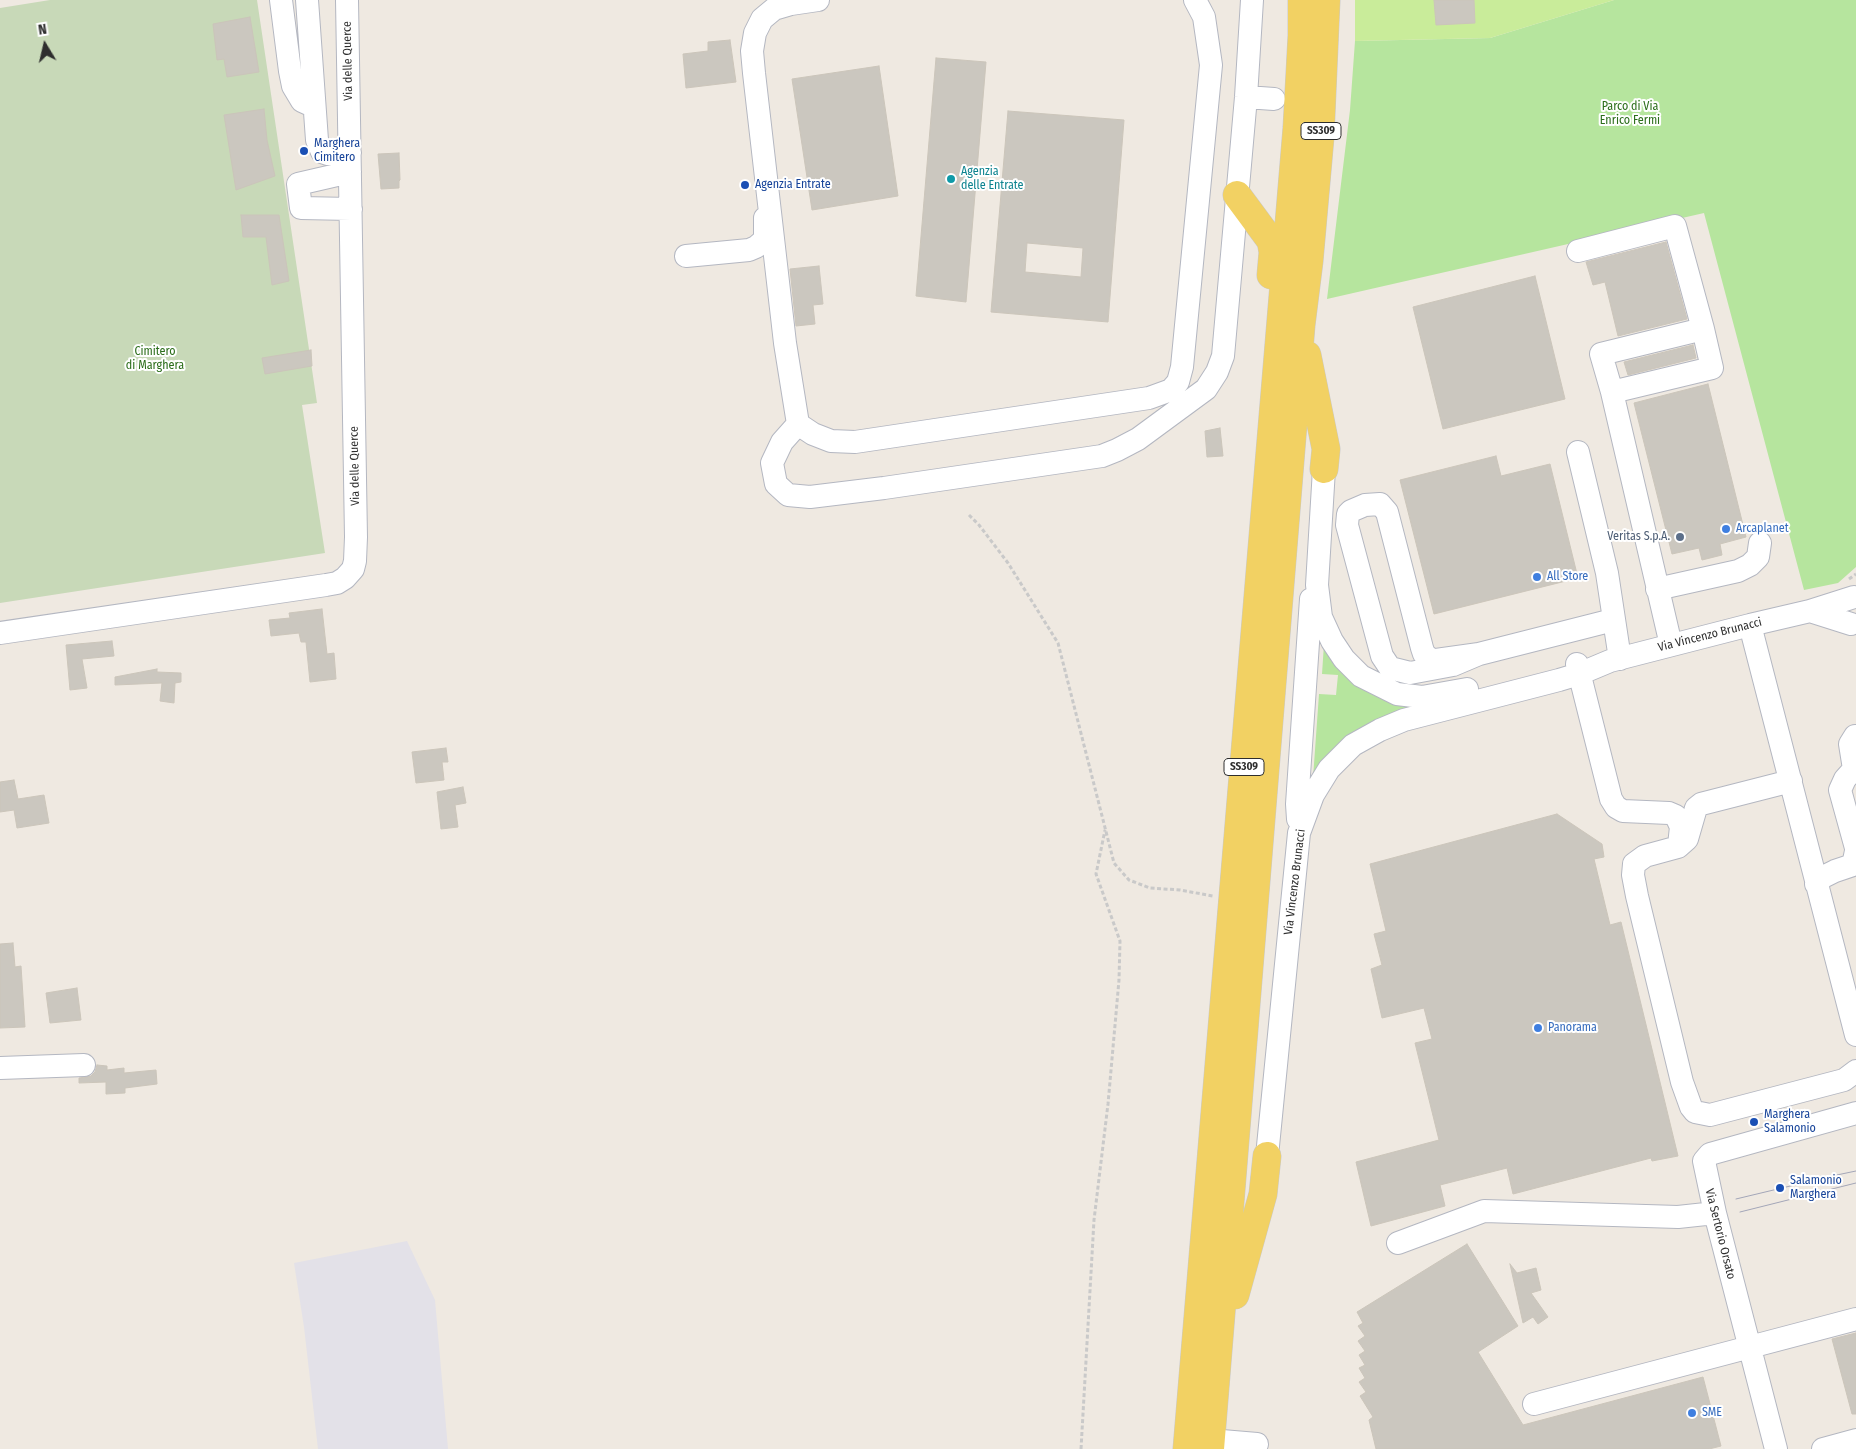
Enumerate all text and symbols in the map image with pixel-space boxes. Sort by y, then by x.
north arrow [20,20,70,70]
text: N [37,21,48,39]
street label: Via delle Querce [340,21,356,101]
park label: Parco di Via Enrico Fermi [1600,100,1660,128]
road number: SS309 [1301,122,1341,140]
place label: Marghera Cimitero [314,137,360,165]
marker: Marghera Cimitero [298,145,310,157]
place label: Agenzia delle Entrate [961,165,1024,193]
marker: Agenzia delle Entrate [945,173,957,185]
place label: Agenzia Entrate [755,178,831,192]
marker: Agenzia Entrate [739,179,751,191]
park label: Cimitero di Marghera [126,345,184,373]
street label: Via delle Querce [347,426,363,506]
place label: Arcaplanet [1736,522,1789,536]
marker: Arcaplanet [1720,523,1732,535]
place label: Veritas S.p.A. [1607,530,1670,544]
marker: Veritas S.p.A. [1674,531,1686,543]
place label: All Store [1547,570,1588,584]
marker: All Store [1531,571,1543,583]
street label: Via Vincenzo Brunacci [1657,615,1763,655]
road number: SS309 [1224,759,1264,776]
street label: Via Vincenzo Brunacci [1281,828,1309,936]
place label: Panorama [1548,1021,1597,1035]
marker: Panorama [1532,1022,1544,1034]
place label: Marghera Salamonio [1764,1108,1816,1136]
marker: Marghera Salamonio [1748,1116,1760,1128]
place label: Salamonio Marghera [1790,1174,1842,1202]
marker: Salamonio Marghera [1774,1182,1786,1194]
street label: Via Sertorio Orsato [1702,1187,1738,1281]
place label: SME [1702,1406,1722,1420]
marker: SME [1686,1407,1698,1419]

